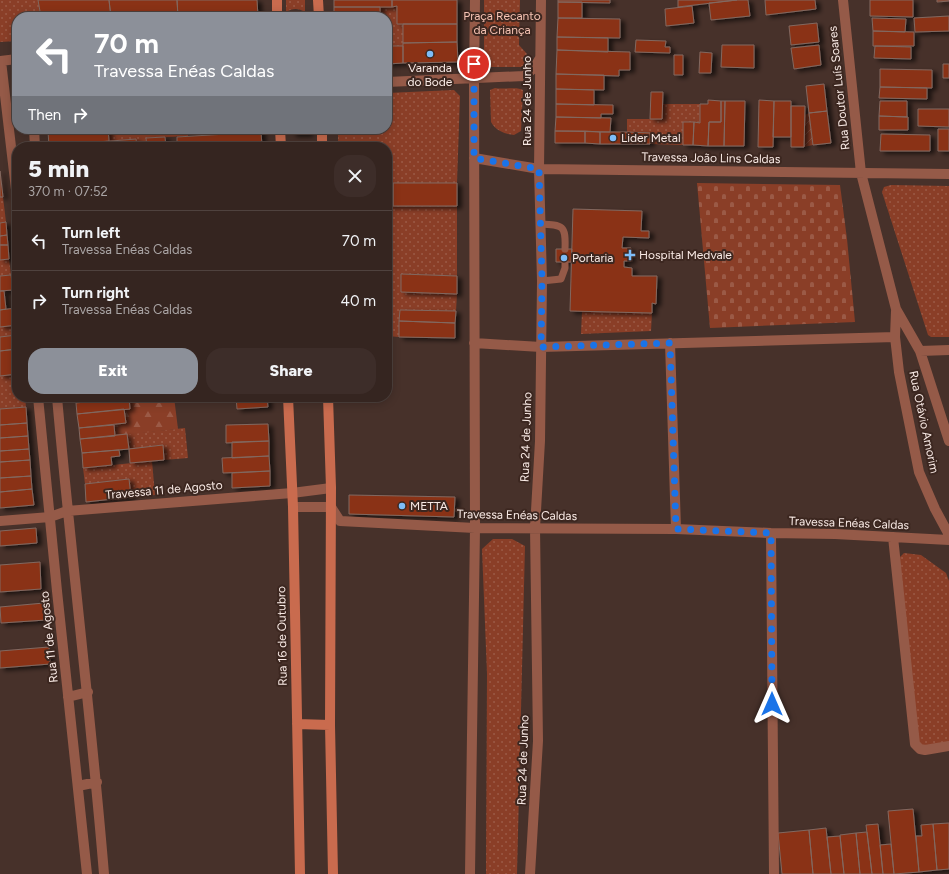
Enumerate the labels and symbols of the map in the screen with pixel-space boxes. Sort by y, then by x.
park label: Praça Recanto da Criança [463,9,541,37]
street label: Rua Doutor Luís Soares [825,25,852,151]
pin [457,47,491,81]
marker: Varanda do Bode [425,49,435,59]
street label: Rua 24 de Junho [520,56,534,146]
place label: Varanda do Bode [408,61,453,89]
place label: Lider Metal [621,131,681,145]
marker: Lider Metal [608,133,618,143]
street label: Travessa João Lins Caldas [642,150,781,166]
place label: Hospital Medvale [639,248,732,262]
marker: Hospital Medvale [624,249,636,261]
place label: Portaria [572,251,613,265]
marker: Portaria [559,253,569,263]
street label: Rua Otávio Amorim [906,369,942,475]
street label: Rua 24 de Junho [517,392,535,482]
street label: Travessa 11 de Agosto [105,478,223,502]
place label: METTA [410,499,448,513]
marker: METTA [397,501,407,511]
street label: Travessa Enéas Caldas [457,507,578,523]
street label: Travessa Enéas Caldas [789,514,910,532]
street label: Rua 16 de Outubro [274,586,290,686]
street label: Rua 11 de Agosto [37,591,61,683]
position arrow [751,683,793,725]
street label: Rua 24 de Junho [514,715,532,805]

